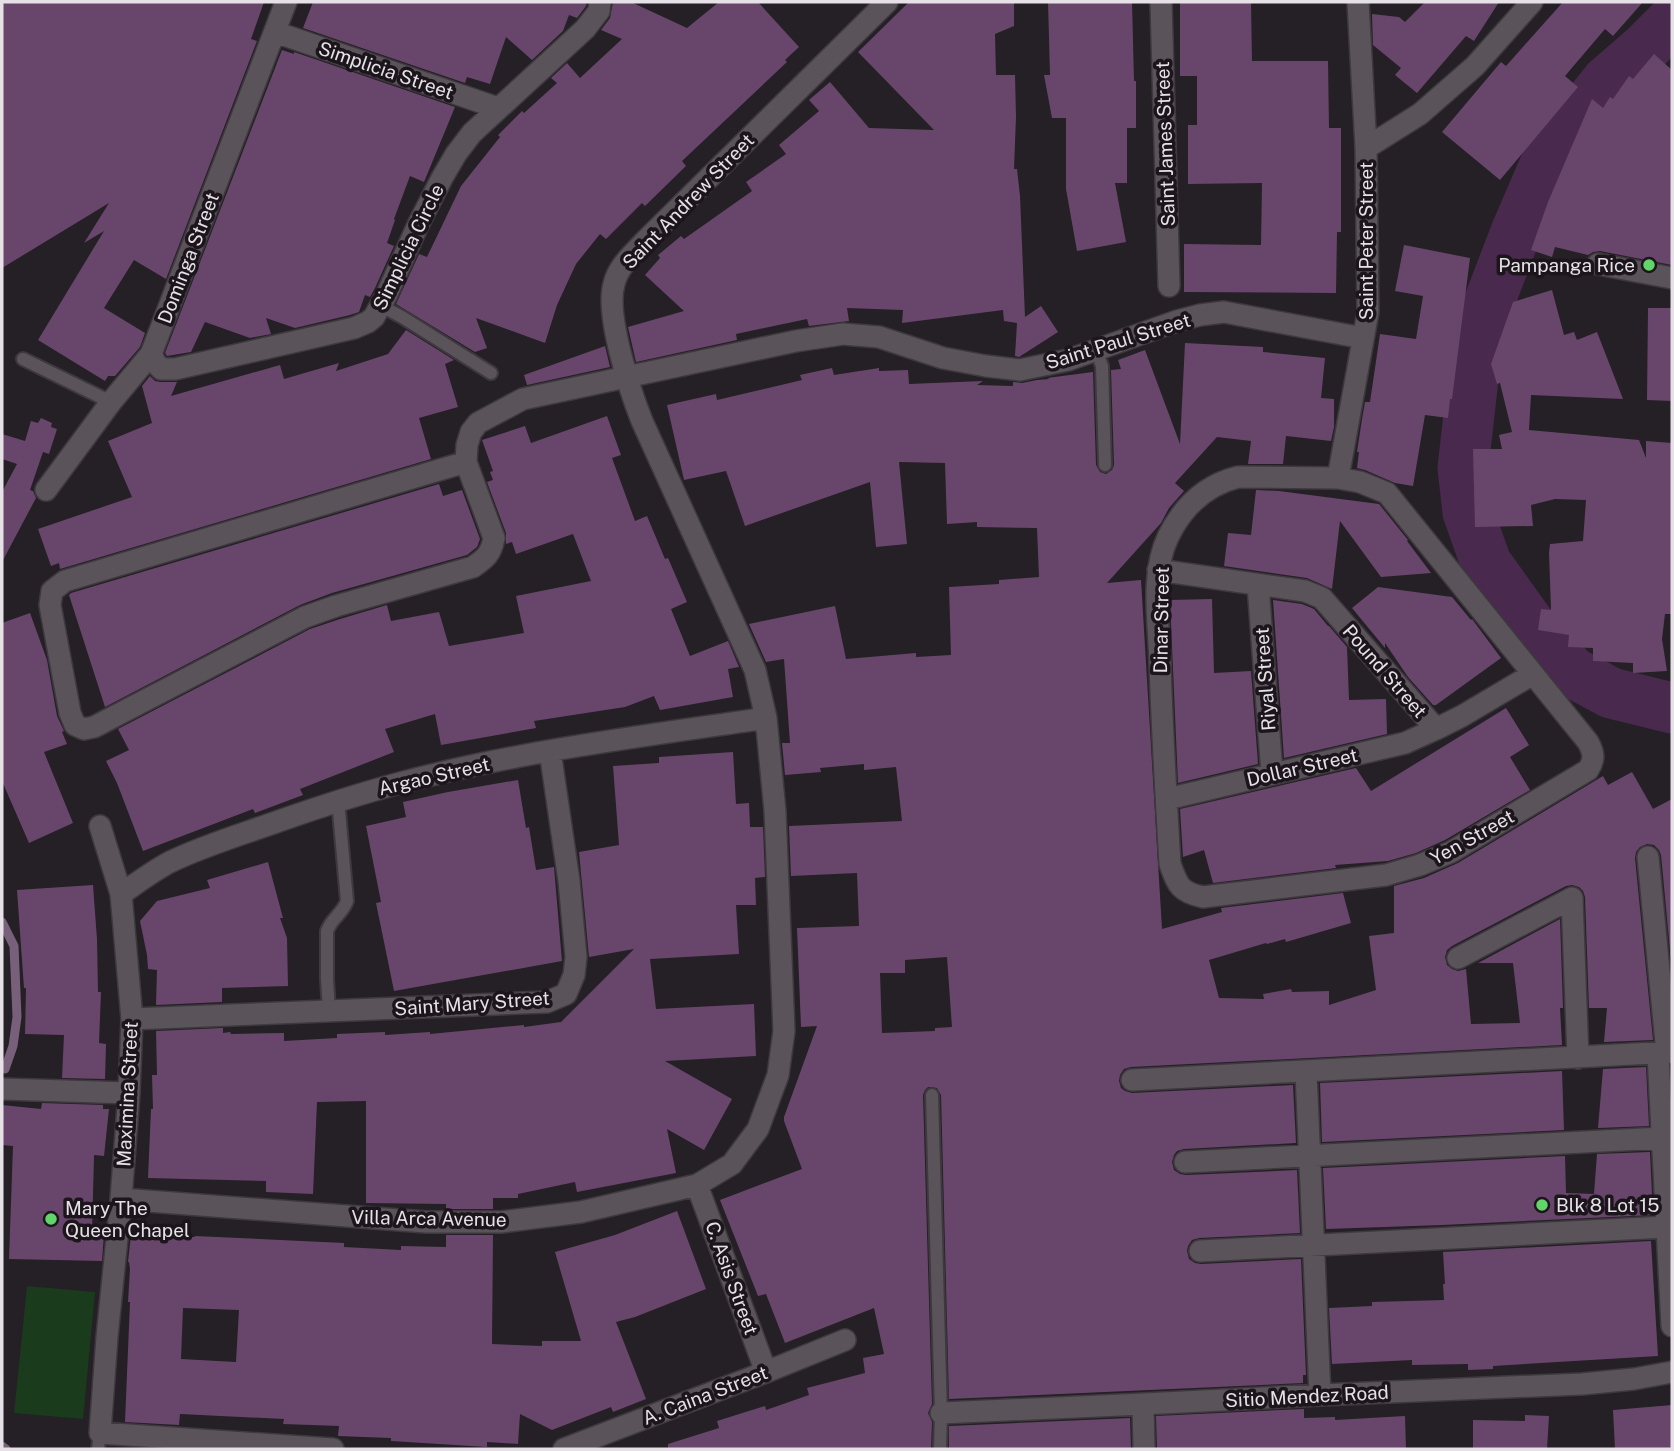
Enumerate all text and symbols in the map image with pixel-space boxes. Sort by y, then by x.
street label: Simplicia Street [316,37,456,103]
street label: Saint James Street [1151,61,1179,227]
street label: Saint Andrew Street [618,129,758,273]
street label: Saint Peter Street [1355,162,1377,320]
street label: Simplicia Circle [368,181,448,313]
street label: Dominga Street [153,189,223,327]
place label: Pampanga Rice [1498,254,1635,276]
marker: Pampanga Rice [1641,257,1657,273]
street label: Saint Paul Street [1043,309,1193,373]
street label: Dinar Street [1149,566,1173,674]
street label: Pound Street [1339,620,1431,722]
street label: Riyal Street [1250,626,1280,732]
street label: Dollar Street [1244,744,1360,790]
street label: Argao Street [376,753,492,799]
street label: Yen Street [1426,805,1518,869]
street label: Saint Mary Street [394,987,550,1019]
street label: Maximina Street [112,1021,142,1167]
place label: Blk 8 Lot 15 [1556,1194,1659,1216]
place label: Mary The Queen Chapel [65,1197,190,1241]
marker: Blk 8 Lot 15 [1534,1197,1550,1213]
street label: Villa Arca Avenue [351,1206,507,1230]
marker: Mary The Queen Chapel [43,1211,59,1227]
street label: C. Asis Street [701,1218,763,1338]
street label: A. Caina Street [639,1361,771,1429]
street label: Sitio Mendez Road [1225,1381,1389,1411]

